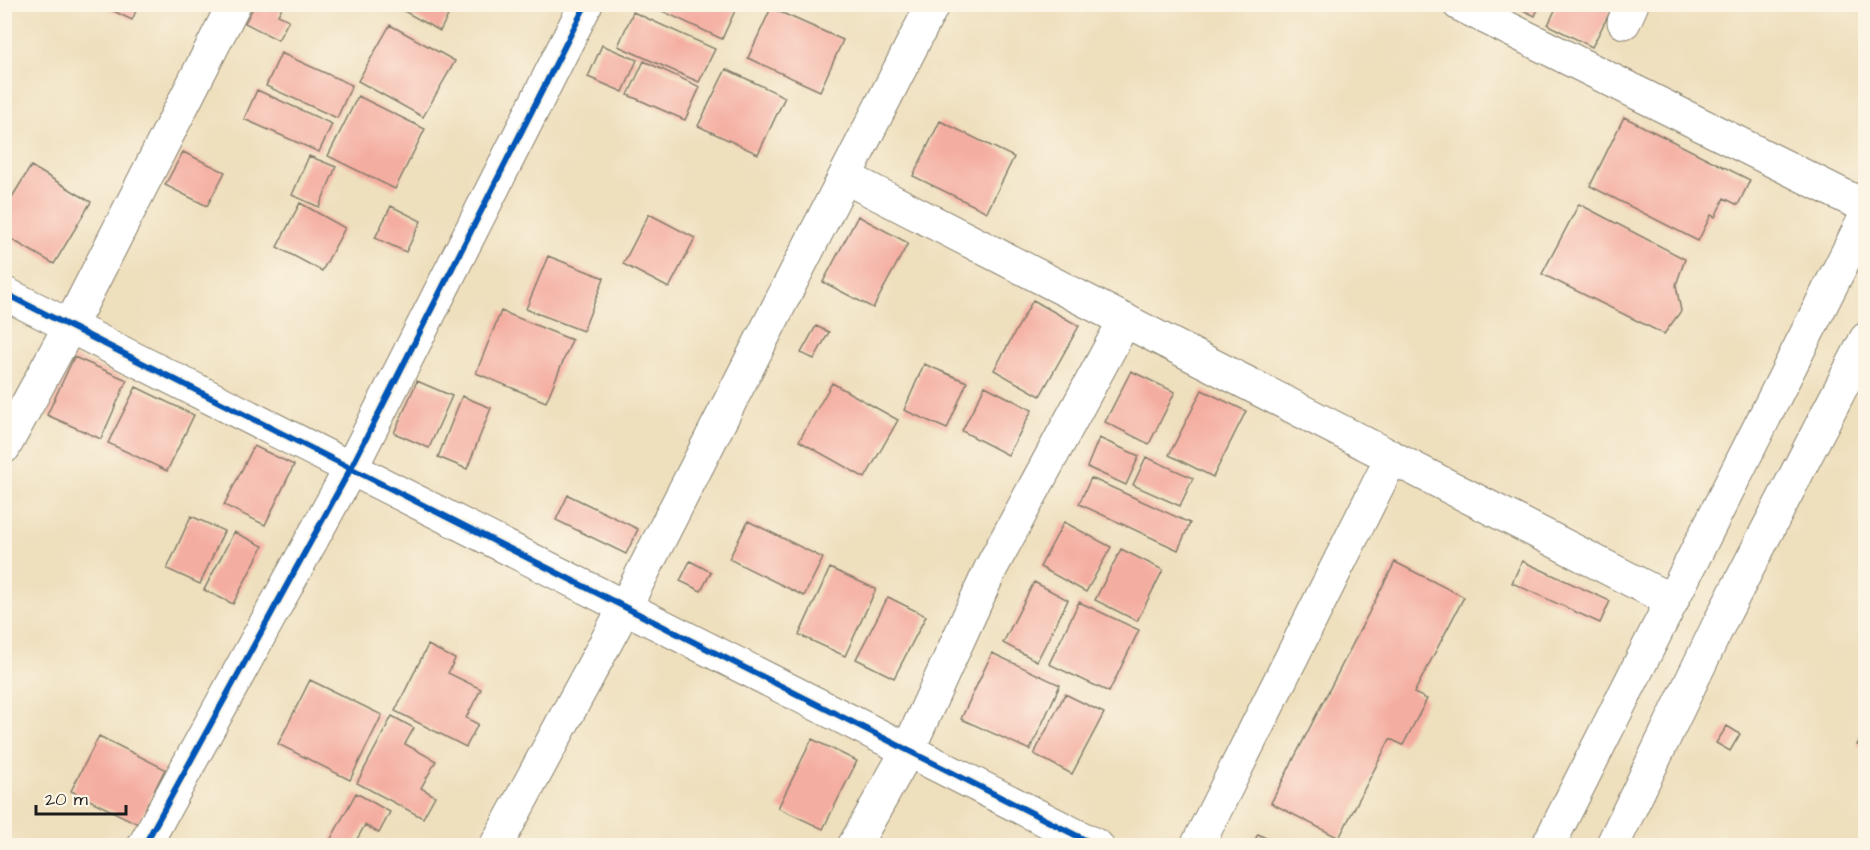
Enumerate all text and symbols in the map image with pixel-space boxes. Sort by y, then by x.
scale bar [36,778,126,816]
text: 20 m [45,787,88,812]

